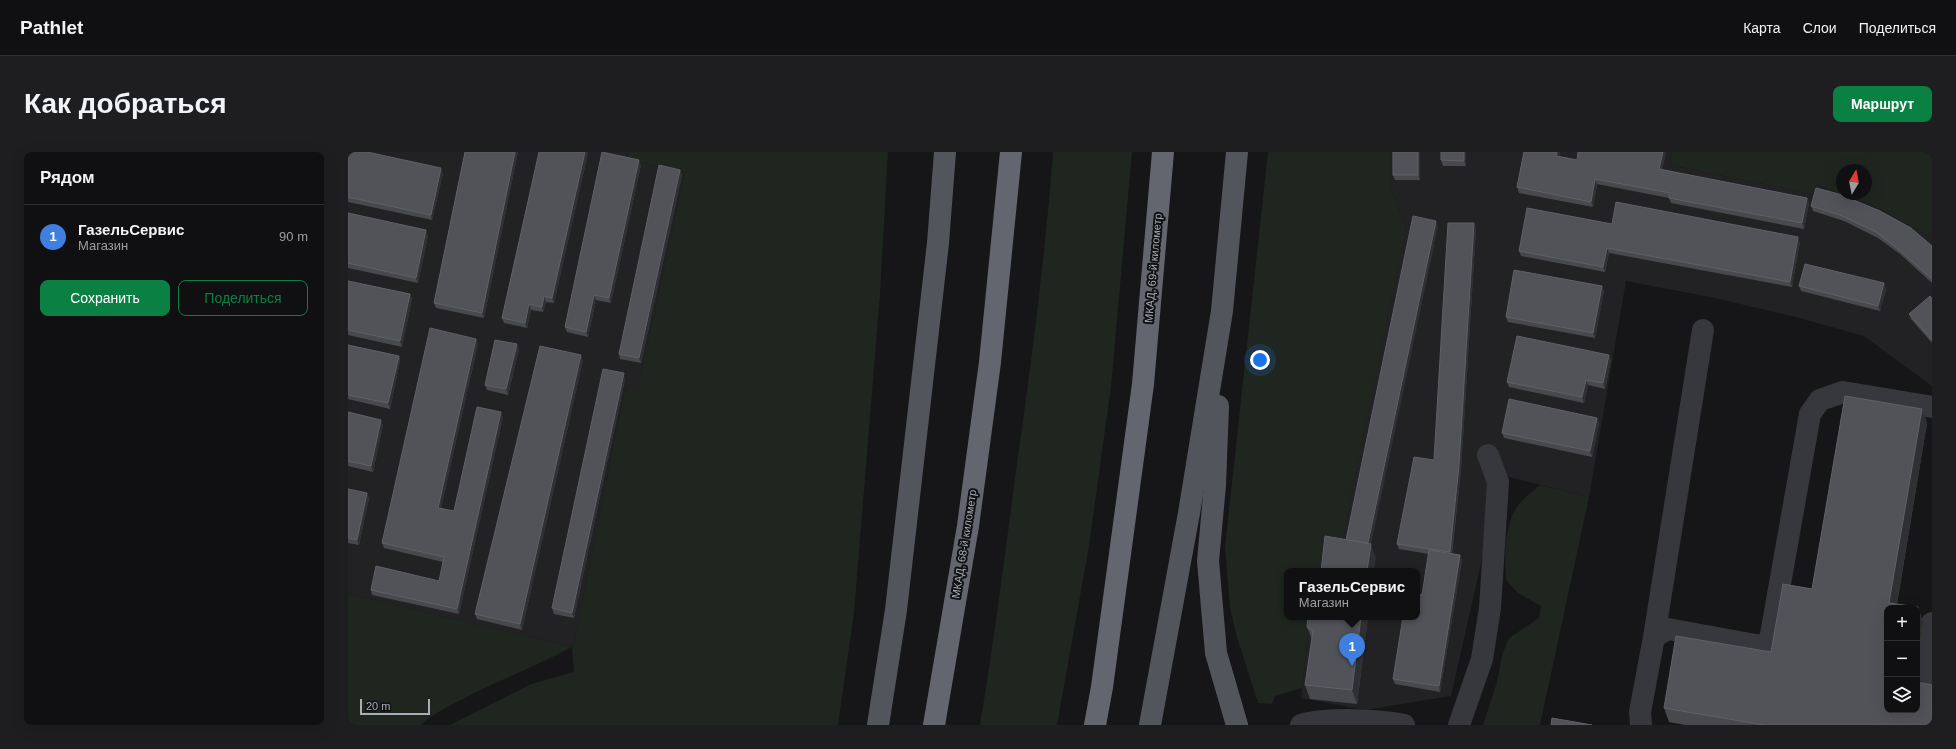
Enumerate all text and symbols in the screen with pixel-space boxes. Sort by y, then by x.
text: Pathlet [20,17,83,38]
text: Карта [1743,20,1781,36]
text: Слои [1803,20,1837,36]
text: Поделиться [1859,20,1936,36]
button: Маршрут [1833,86,1932,122]
text: Как добраться [24,88,226,119]
north arrow [1836,164,1872,200]
text: Рядом [40,168,95,187]
street label: МКАД, 69-й километр [1142,213,1164,323]
text: ГазельСервис [78,221,184,238]
text: 1 [49,229,57,244]
text: 90 m [279,229,308,244]
text: Магазин [78,238,128,253]
button: Сохранить [40,280,170,316]
button: Поделиться [178,280,308,316]
your location [1250,350,1270,370]
street label: МКАД, 68-й километр [949,489,979,599]
popup [1284,568,1420,620]
text: ГазельСервис [1299,578,1405,595]
text: Магазин [1299,595,1349,610]
map controls [1884,605,1920,713]
button: + [1884,605,1920,641]
pin: 1 [1339,633,1365,666]
button: − [1884,641,1920,677]
button: layers [1884,677,1920,713]
scale bar [360,697,430,716]
text: 20 m [366,700,390,712]

